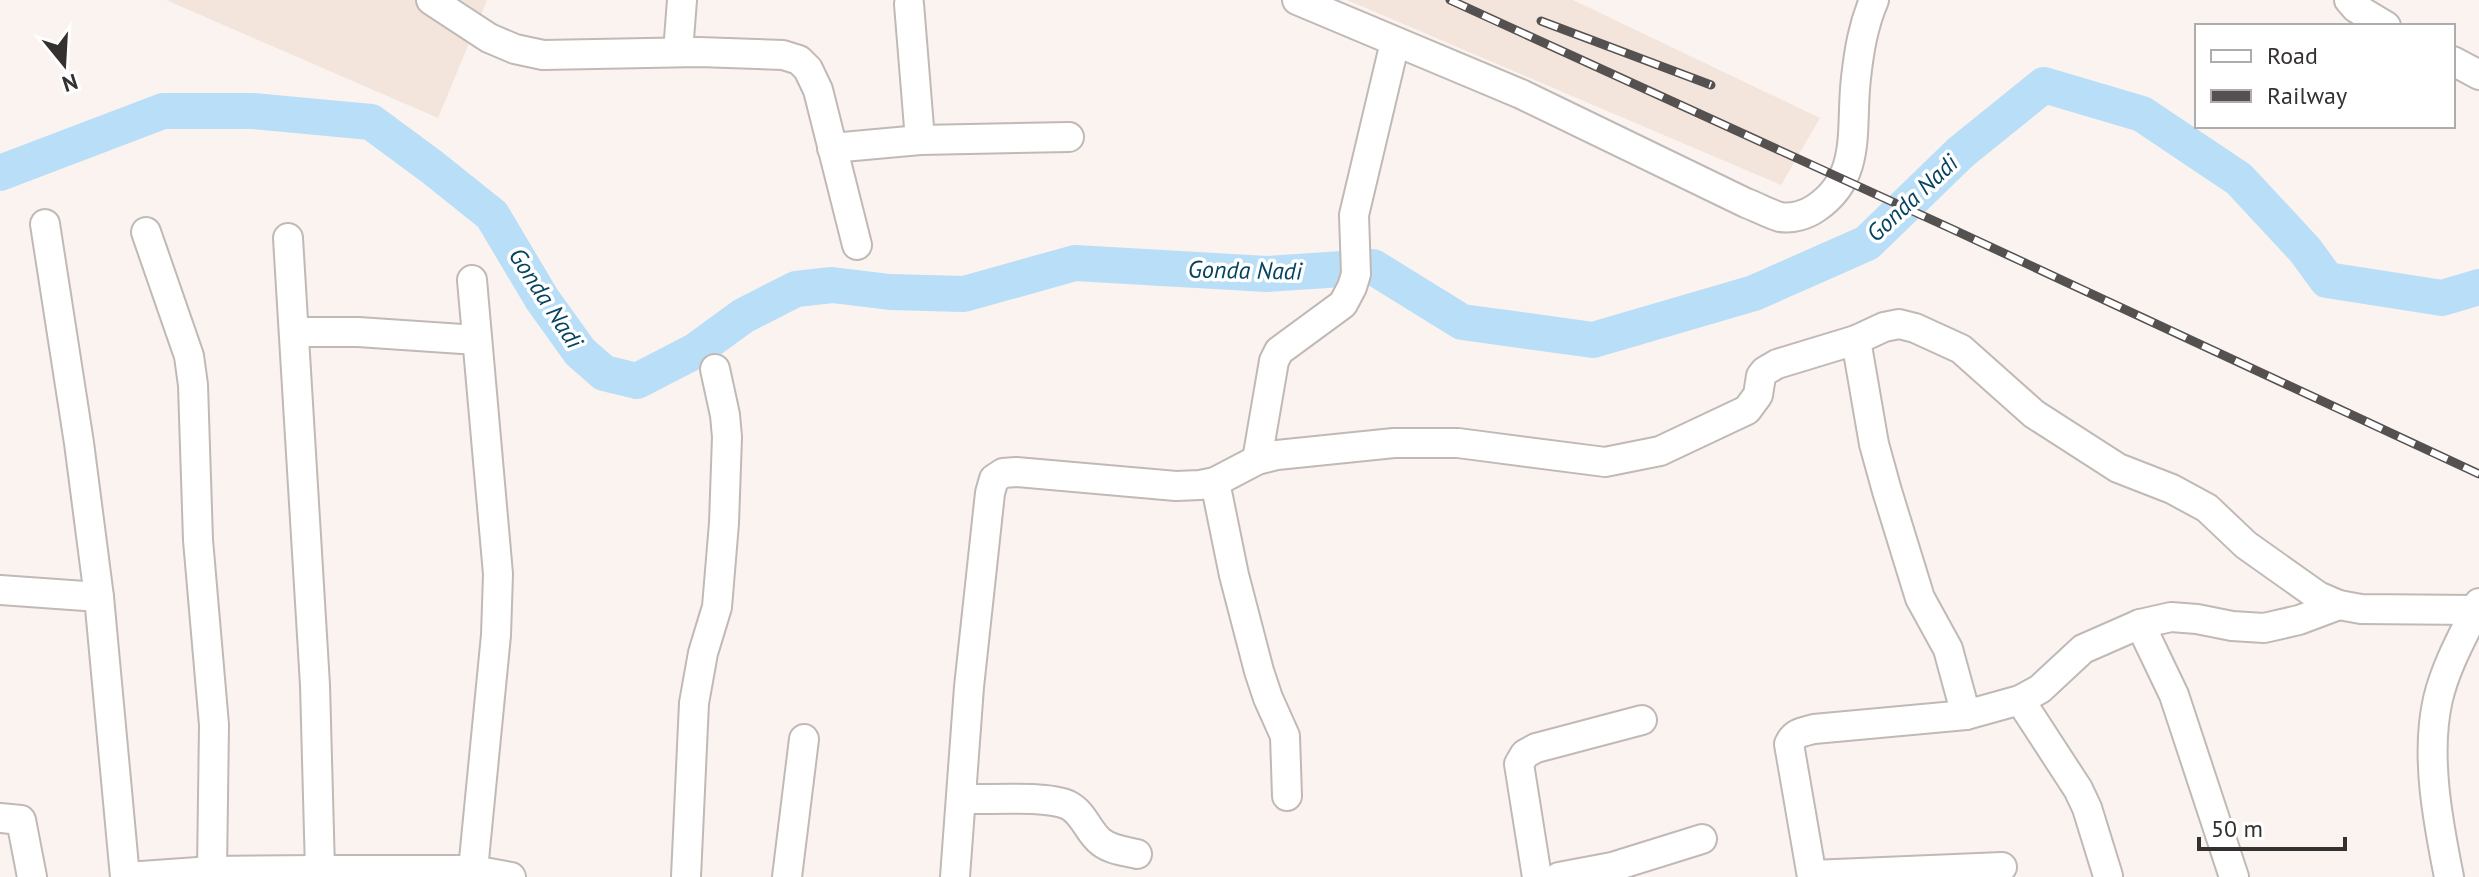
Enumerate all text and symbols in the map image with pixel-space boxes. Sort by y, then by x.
north arrow [24,24,104,104]
legend [2195,24,2455,128]
text: Road [2267,40,2318,71]
text: N [59,67,81,99]
text: Railway [2267,80,2347,111]
water label: Gonda Nadi [1860,147,1965,248]
water label: Gonda Nadi [502,242,591,355]
water label: Gonda Nadi [1188,254,1303,287]
scale bar [2199,801,2345,851]
text: 50 m [2211,813,2263,844]

